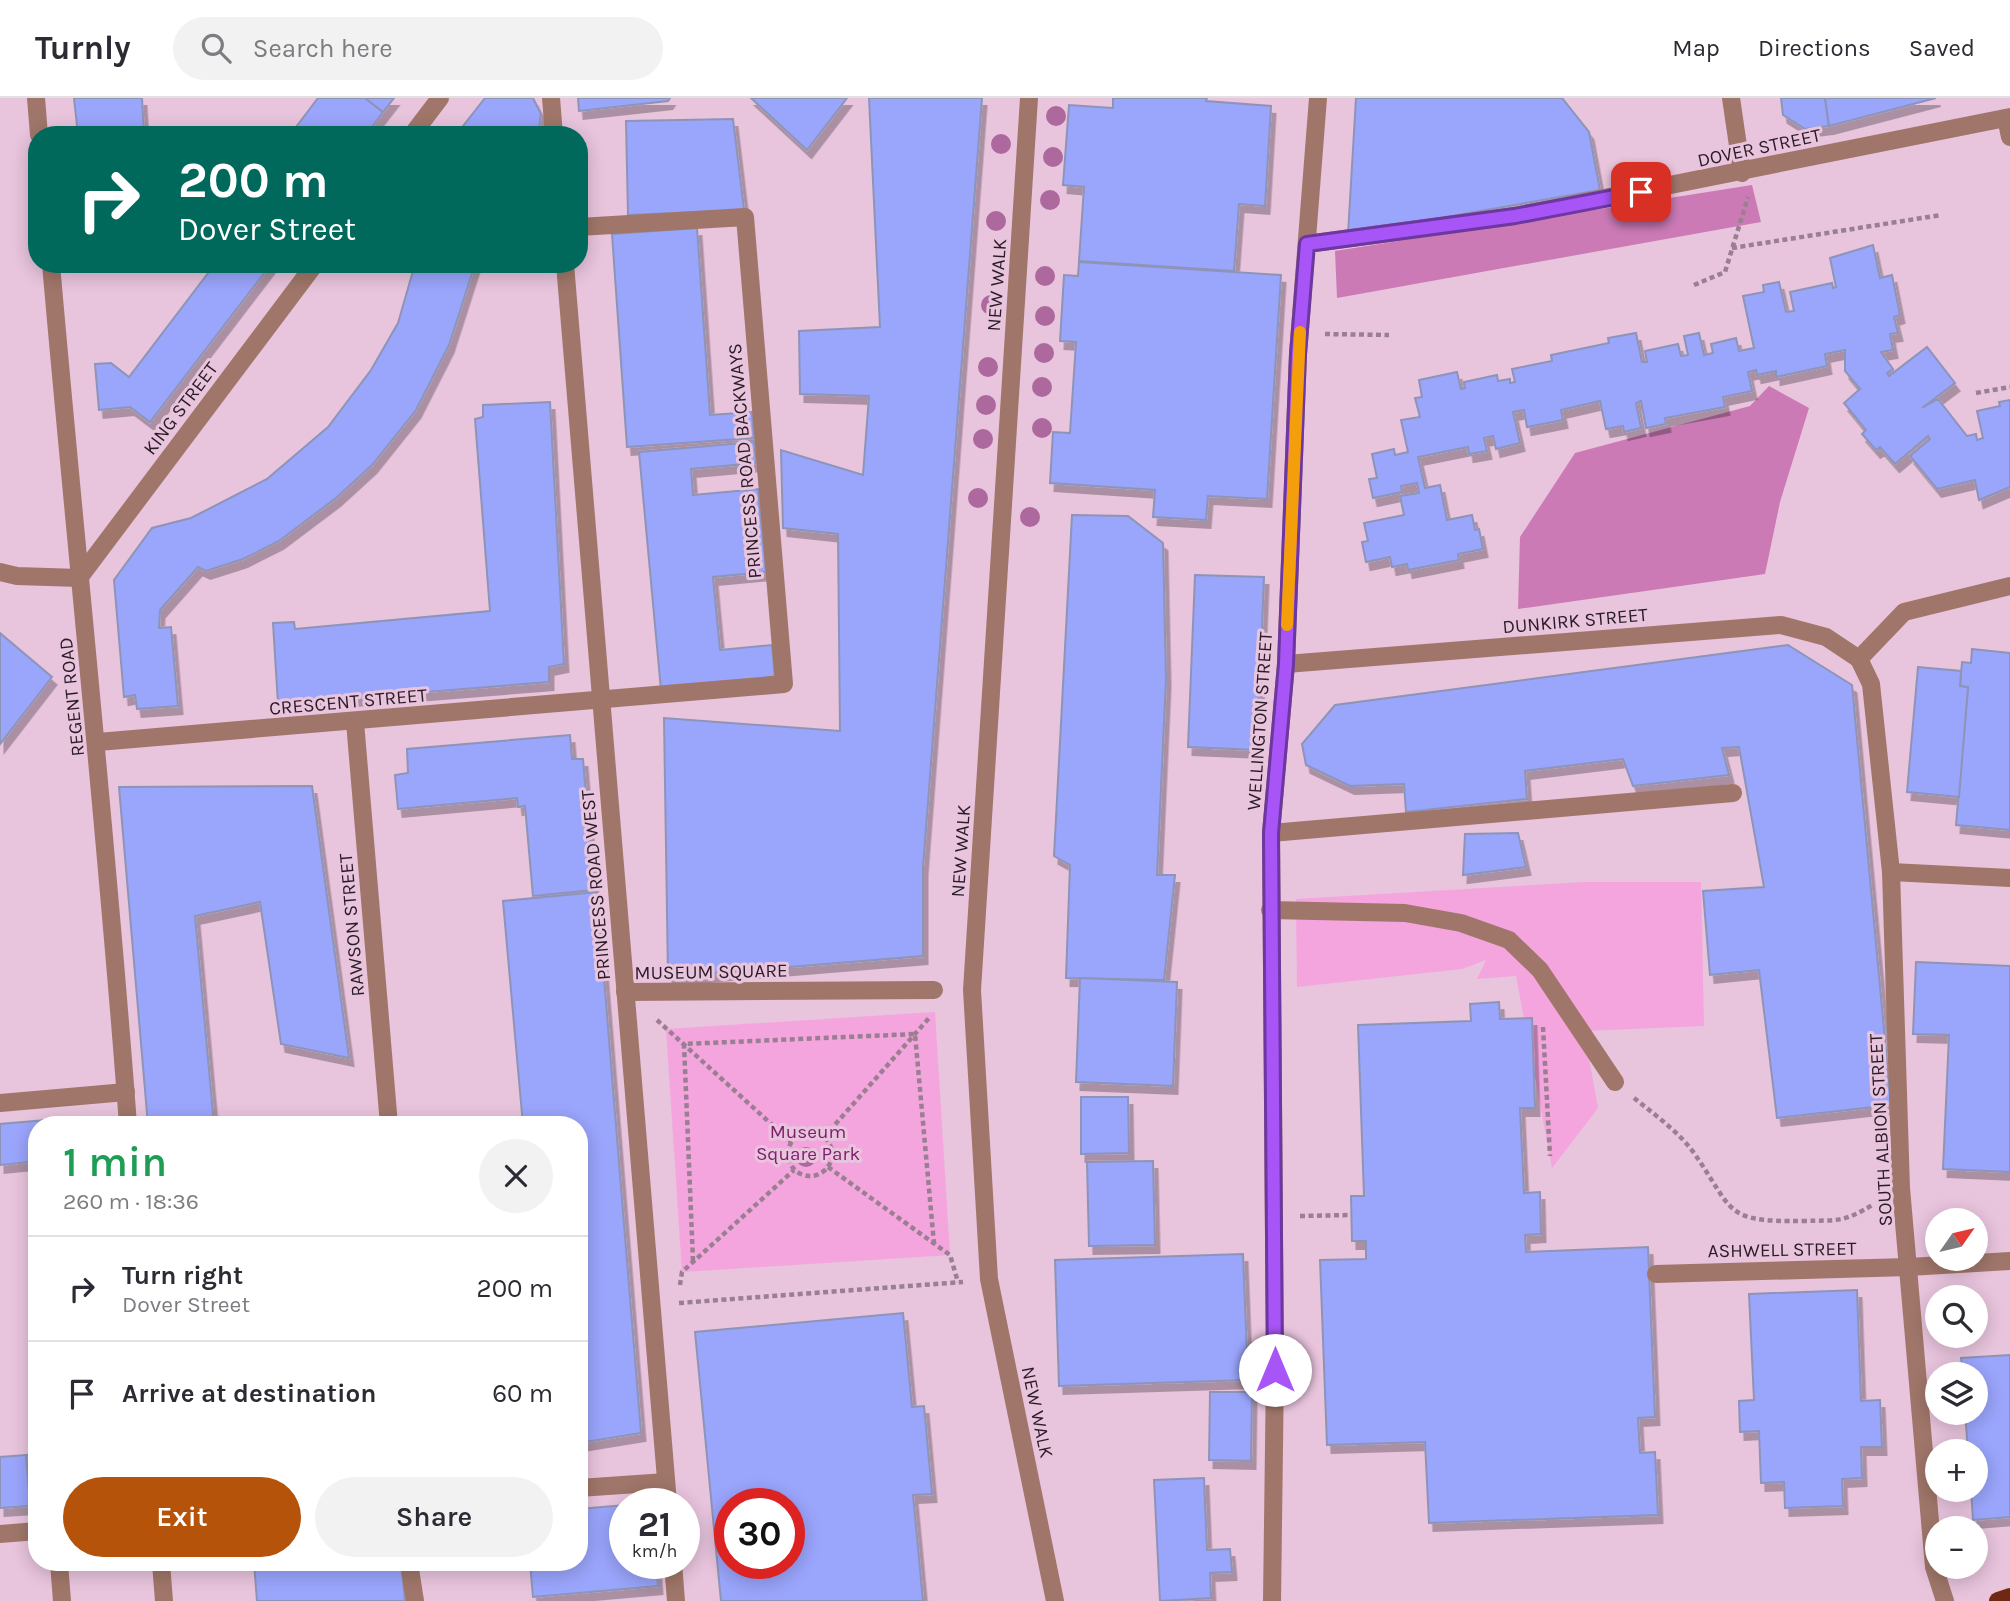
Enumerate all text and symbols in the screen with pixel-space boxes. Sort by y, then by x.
search box [173,17,663,80]
text: Turnly [35,29,131,67]
icon: search [197,29,235,67]
text: Search here [253,33,393,64]
text: Map [1672,34,1720,62]
text: Directions [1758,34,1871,62]
text: Saved [1909,34,1975,62]
street label: DOVER STREET [1695,124,1823,172]
text: 200 m [178,152,329,209]
icon: right [63,154,154,245]
pin [1611,162,1671,222]
icon: arrive [1622,173,1660,211]
text: Dover Street [178,211,356,248]
street label: NEW WALK [983,238,1011,332]
street label: PRINCESS ROAD BACKWAYS [724,342,766,580]
street label: KING STREET [139,358,223,459]
street label: DUNKIRK STREET [1501,604,1649,638]
street label: WELLINGTON STREET [1243,631,1277,811]
street label: REGENT ROAD [55,636,89,758]
street label: CRESCENT STREET [268,684,428,720]
street label: PRINCESS ROAD WEST [577,788,615,981]
street label: NEW WALK [947,804,975,898]
street label: RAWSON STREET [335,852,369,997]
street label: MUSEUM SQUARE [634,960,788,984]
street label: SOUTH ALBION STREET [1865,1032,1897,1227]
park label: Museum Square Park [756,1121,860,1165]
text: 1 min [63,1137,167,1187]
button: close [479,1139,553,1213]
text: 260 m · 18:36 [63,1188,199,1215]
north arrow [1925,1208,1988,1270]
map controls [1925,1208,1988,1579]
street label: ASHWELL STREET [1708,1238,1857,1262]
text: Turn right [122,1260,243,1291]
icon: right [63,1270,101,1308]
text: 200 m [477,1273,553,1304]
button: search [1925,1285,1988,1348]
text: Dover Street [122,1291,250,1318]
position arrow [1238,1333,1312,1407]
button: layers [1925,1362,1988,1425]
street label: NEW WALK [1017,1364,1058,1460]
icon: arrive [63,1375,101,1413]
text: Arrive at destination [122,1378,376,1409]
text: 60 m [492,1378,553,1409]
button: + [1925,1439,1988,1502]
button: Exit [63,1477,301,1557]
button: Share [315,1477,553,1557]
speed limit sign: 30 [714,1488,805,1579]
text: 21 [638,1504,671,1545]
button: − [1925,1516,1988,1579]
text: km/h [632,1540,677,1562]

